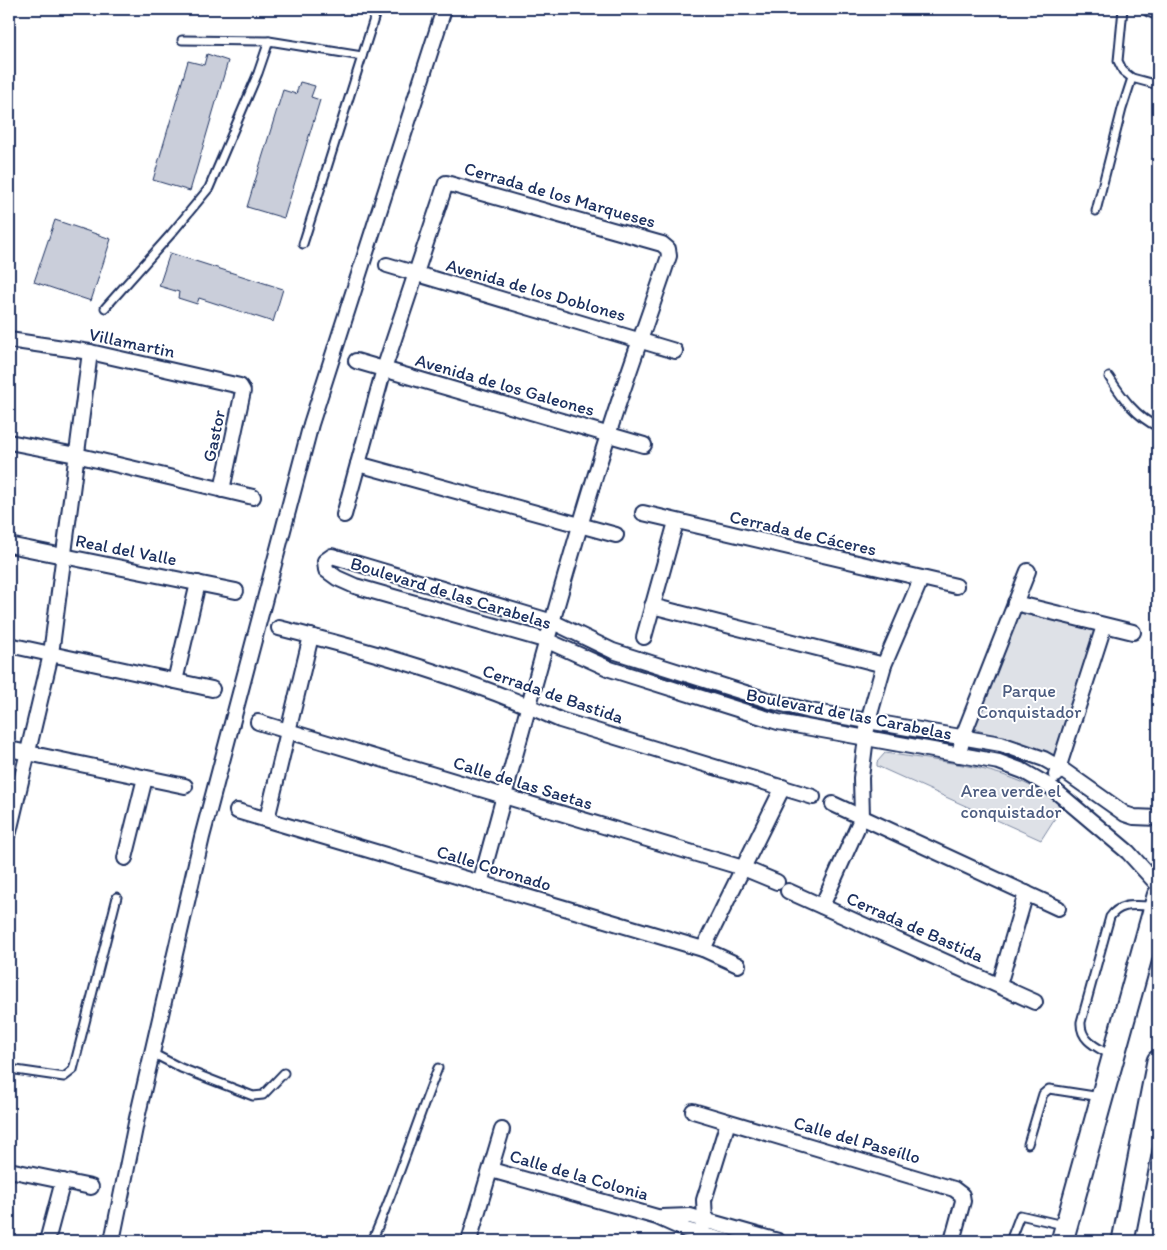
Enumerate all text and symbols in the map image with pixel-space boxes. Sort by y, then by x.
street label: Cerrada de los Marqueses [462,157,658,233]
street label: Avenida de los Doblones [444,254,628,326]
street label: Villamartin [87,323,177,363]
street label: Avenida de los Galeones [413,349,597,421]
street label: Gastor [198,407,230,464]
street label: Cerrada de Cáceres [727,505,879,561]
street label: Real del Valle [73,529,179,571]
street label: Boulevard de las Carabelas [348,552,554,634]
street label: Cerrada de Bastida [480,660,627,729]
park label: Parque Conquistador [977,680,1082,723]
street label: Boulevard de las Carabelas [744,683,954,745]
street label: Calle de las Saetas [451,751,595,815]
park label: Area verde el conquistador [960,780,1062,823]
street label: Calle Coronado [434,840,554,896]
street label: Cerrada de Bastida [843,887,988,967]
street label: Calle del Paseíllo [791,1111,923,1169]
street label: Calle de la Colonia [507,1145,651,1205]

